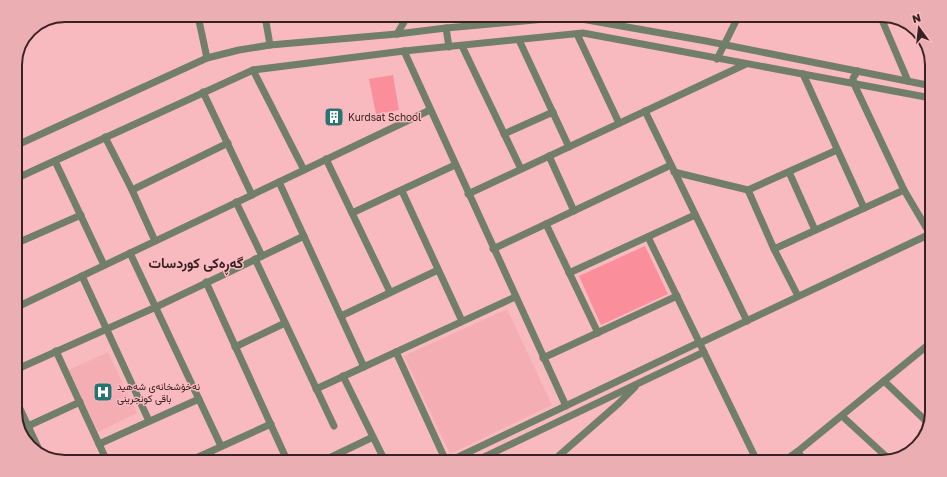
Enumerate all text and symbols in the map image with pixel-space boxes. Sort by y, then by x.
north arrow [899,8,939,48]
text: N [911,10,922,25]
building icon: Kurdsat School [323,106,345,128]
place label: Kurdsat School [348,111,421,123]
district label: گەڕەکی کوردسات [149,254,243,275]
place label: نەخۆشخانەی شەهید باقی کونجرینی [117,380,200,405]
hospital icon: نەخۆشخانەی شەهید باقی کونجرینی [92,381,114,403]

